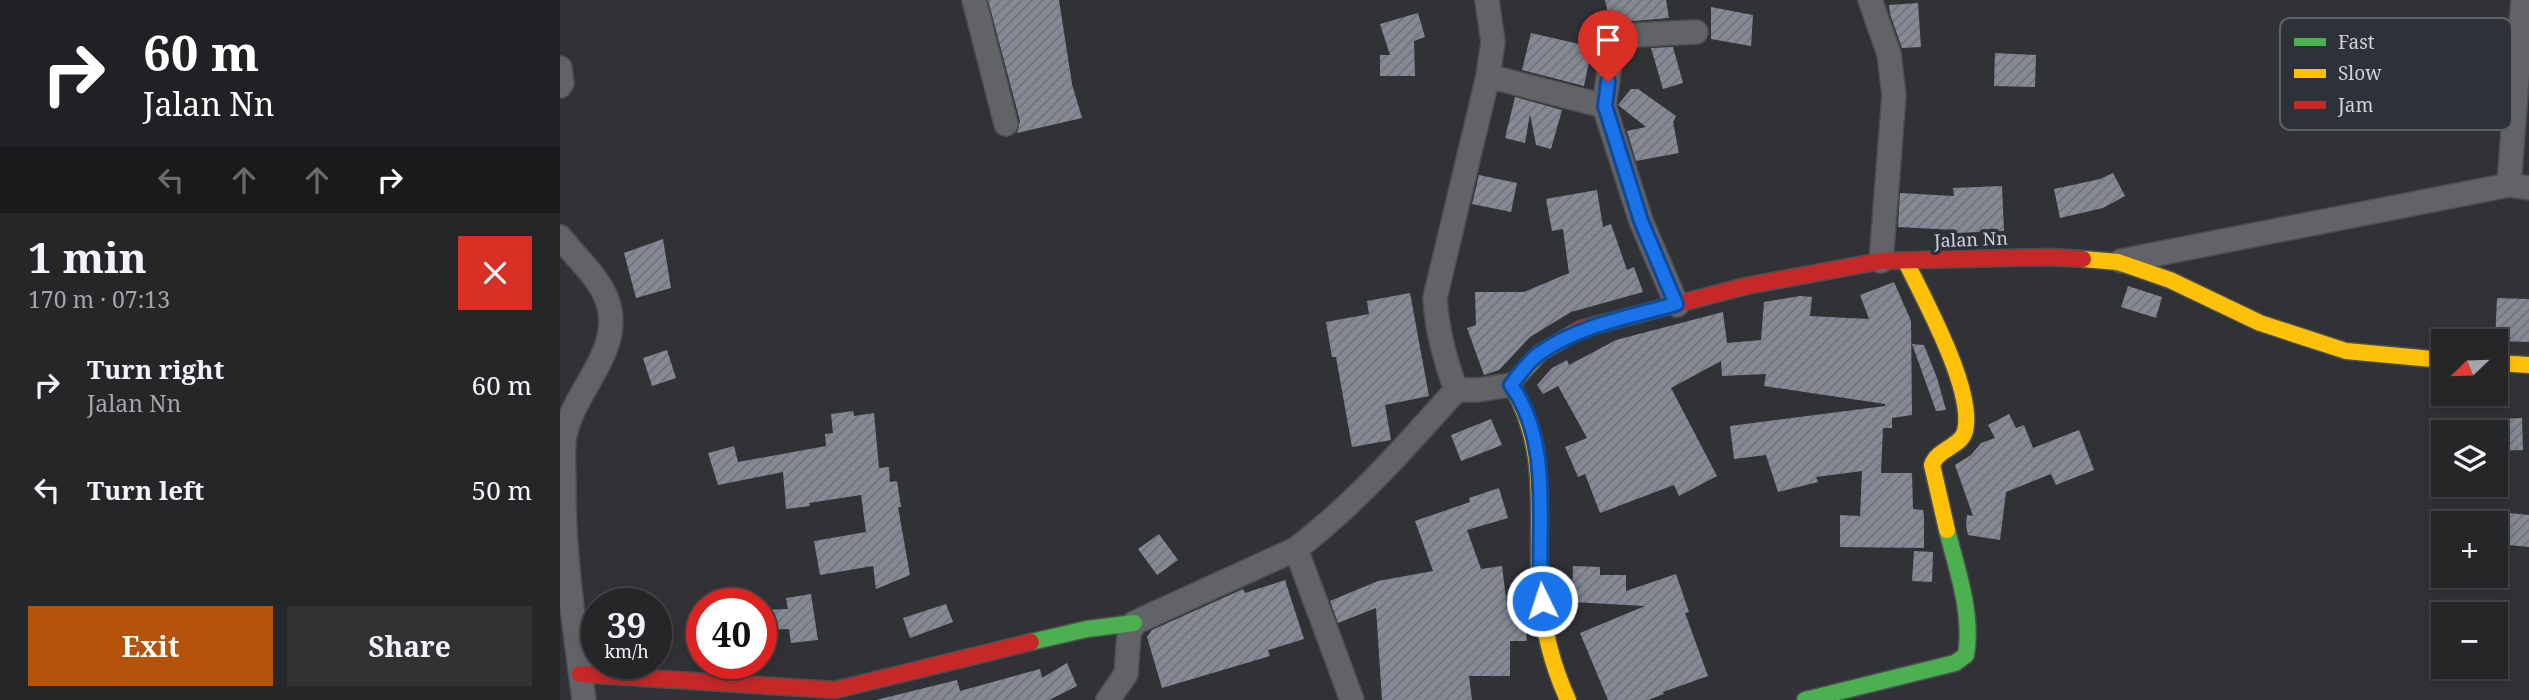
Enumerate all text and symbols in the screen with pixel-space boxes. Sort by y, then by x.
pin [1578,10,1638,82]
legend [2280,18,2512,130]
text: 60 m [143,19,259,85]
icon: arrive [1589,21,1627,59]
icon: right [28,28,119,119]
text: Fast [2338,29,2375,55]
text: Slow [2338,60,2382,86]
text: Jalan Nn [143,82,274,125]
text: Jam [2337,92,2373,118]
icon: left [152,161,190,199]
icon: ahead [225,161,263,199]
icon: ahead [298,161,336,199]
icon: right [371,161,409,199]
street label: Jalan Nn [1933,226,2009,252]
text: 1 min [28,228,147,285]
button: close [458,236,532,310]
text: 170 m · 07:13 [28,283,170,315]
north arrow [2431,329,2508,406]
map controls [2431,329,2508,679]
text: Turn right [87,351,224,387]
icon: right [28,366,66,404]
text: 60 m [472,367,532,403]
text: Jalan Nn [87,387,181,419]
button: layers [2431,420,2508,497]
icon: left [28,471,66,509]
text: Turn left [87,472,204,508]
text: 50 m [472,472,532,508]
button: + [2431,511,2508,588]
position arrow [1505,564,1579,638]
speed limit sign: 40 [686,588,777,679]
text: 39 [607,601,646,648]
button: − [2431,602,2508,679]
button: Exit [28,606,273,686]
button: Share [287,606,532,686]
text: km/h [604,639,649,663]

